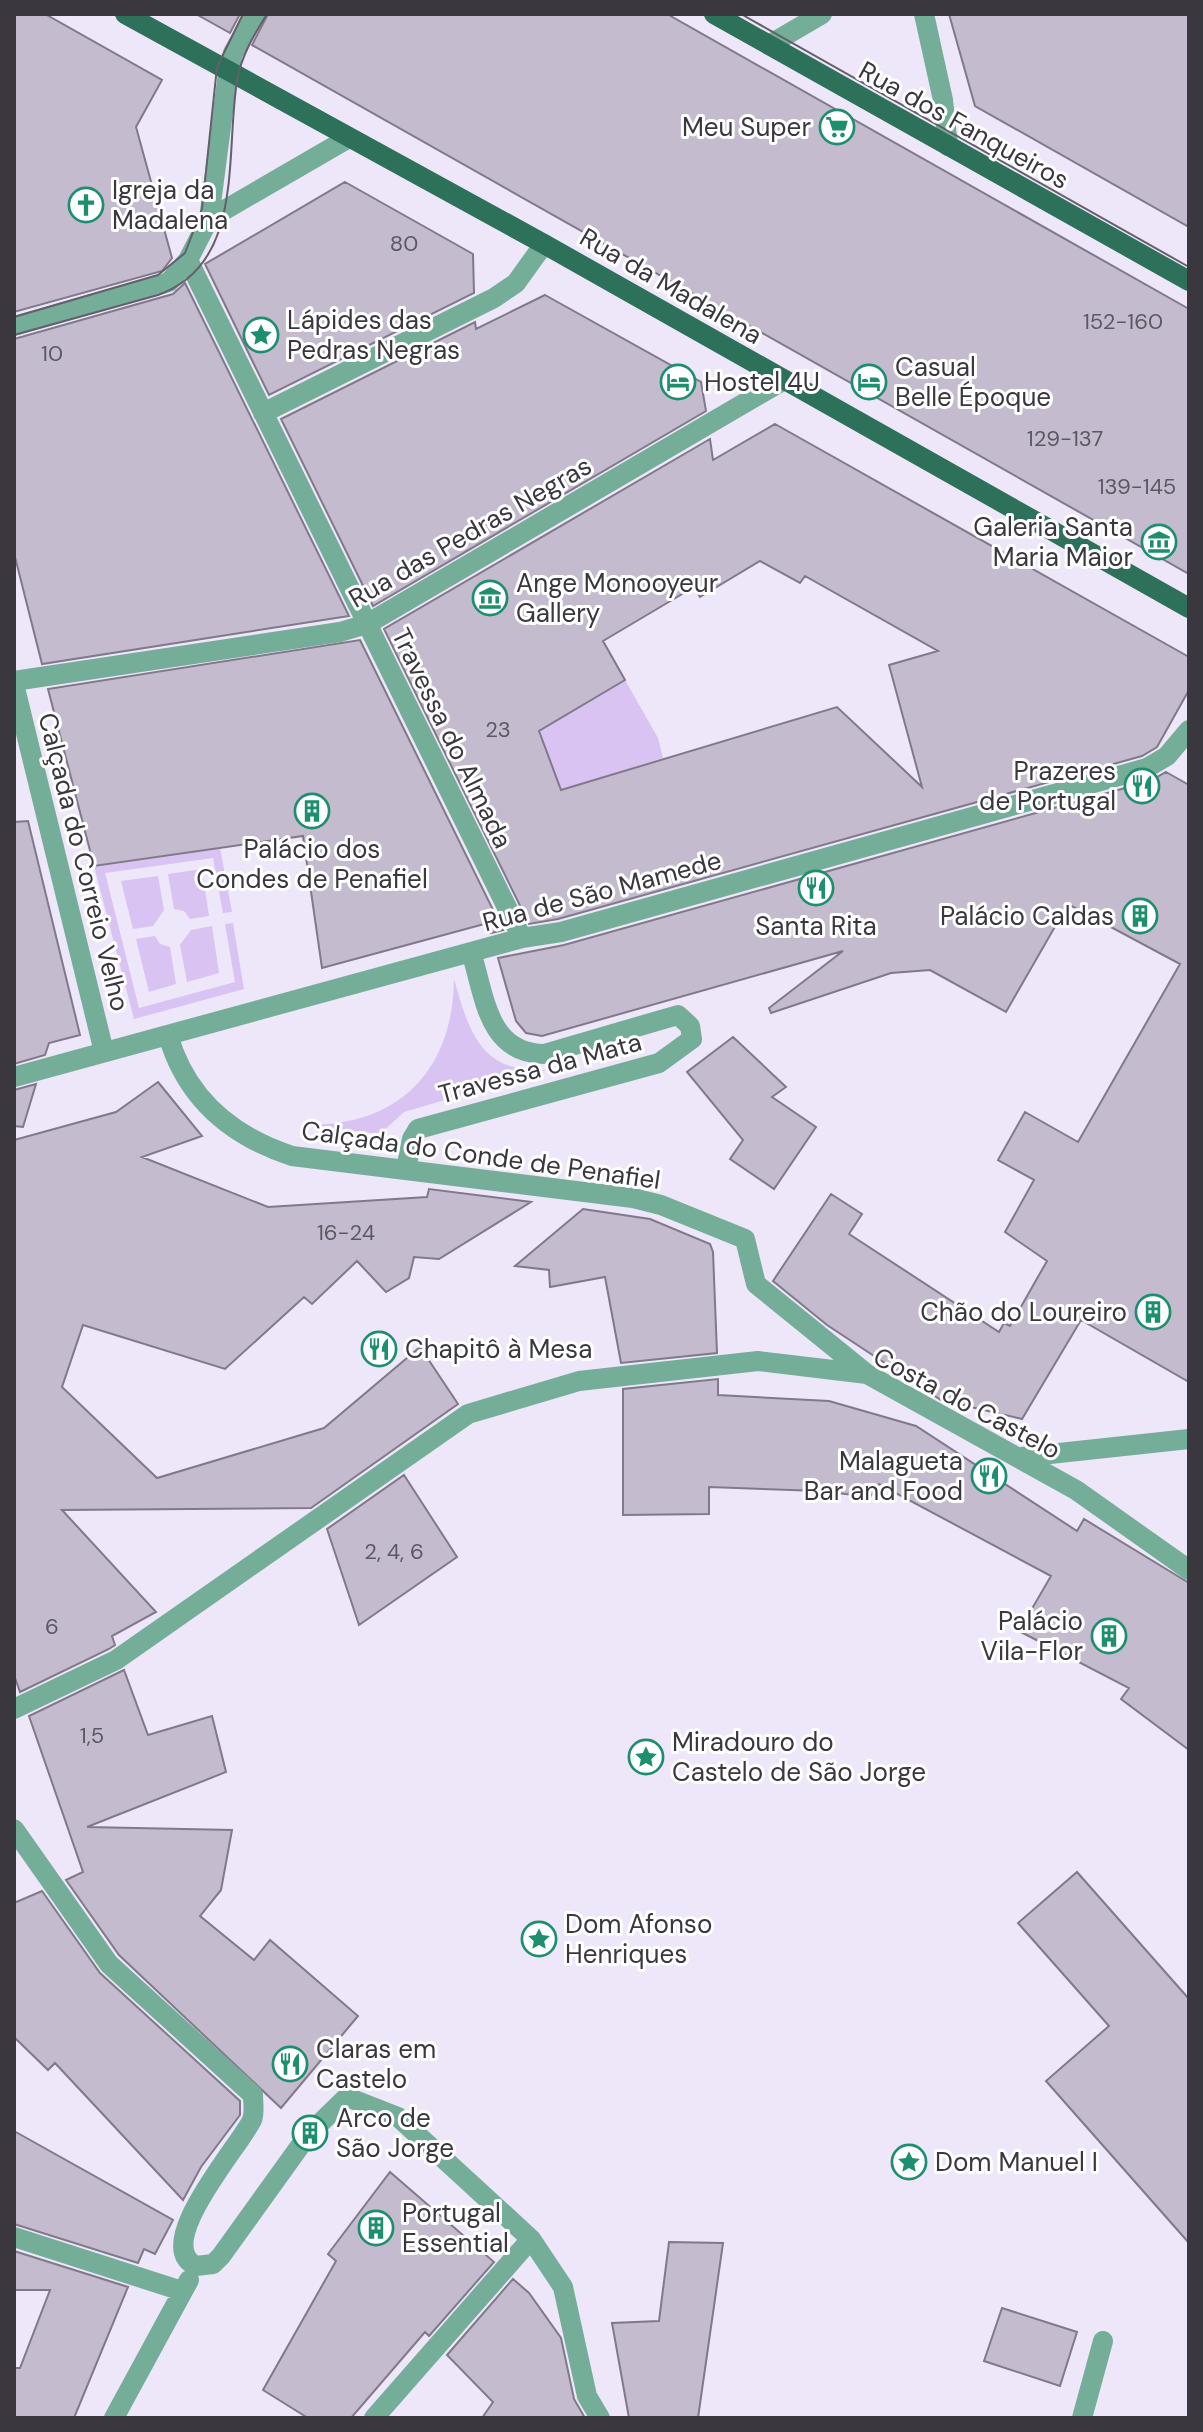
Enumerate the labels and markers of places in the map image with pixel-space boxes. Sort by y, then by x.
supermarket icon: Meu Super [818,108,856,146]
place label: Meu Super [682,110,811,144]
place label: Igreja da Madalena [112,173,228,237]
church icon: Igreja da Madalena [67,186,105,224]
place label: Lápides das Pedras Negras [287,303,460,367]
place icon: Lápides das Pedras Negras [242,316,280,354]
place label: Casual Belle Époque [895,350,1051,414]
hotel icon: Hostel 4U [659,363,697,401]
hotel icon: Casual Belle Époque [850,363,888,401]
place label: Hostel 4U [704,365,820,399]
place label: Galeria Santa Maria Maior [973,510,1133,574]
museum icon: Galeria Santa Maria Maior [1140,523,1178,561]
place label: Ange Monooyeur Gallery [516,566,718,630]
museum icon: Ange Monooyeur Gallery [471,579,509,617]
place label: Prazeres de Portugal [979,754,1116,818]
restaurant icon: Prazeres de Portugal [1123,767,1161,805]
building icon: Palácio dos Condes de Penafiel [293,792,331,830]
place label: Palácio dos Condes de Penafiel [196,832,428,896]
restaurant icon: Santa Rita [797,869,835,907]
building icon: Palácio Caldas [1121,897,1159,935]
place label: Palácio Caldas [940,899,1114,933]
place label: Santa Rita [755,909,877,943]
building icon: Chão do Loureiro [1134,1293,1172,1331]
place label: Chão do Loureiro [920,1295,1127,1329]
restaurant icon: Chapitô à Mesa [360,1330,398,1368]
place label: Chapitô à Mesa [405,1332,592,1366]
place label: Malagueta Bar and Food [804,1444,963,1508]
restaurant icon: Malagueta Bar and Food [970,1457,1008,1495]
place label: Palácio Vila-Flor [981,1604,1083,1668]
building icon: Palácio Vila-Flor [1090,1617,1128,1655]
place label: Miradouro do Castelo de São Jorge [672,1725,926,1789]
place icon: Miradouro do Castelo de São Jorge [627,1738,665,1776]
place label: Dom Afonso Henriques [565,1907,712,1971]
place icon: Dom Afonso Henriques [520,1920,558,1958]
place label: Claras em Castelo [316,2032,436,2096]
restaurant icon: Claras em Castelo [271,2045,309,2083]
place label: Arco de São Jorge [336,2101,454,2165]
building icon: Arco de São Jorge [291,2114,329,2152]
place icon: Dom Manuel I [890,2143,928,2181]
place label: Dom Manuel I [935,2145,1098,2179]
place label: Portugal Essential [402,2196,509,2260]
building icon: Portugal Essential [357,2209,395,2247]

